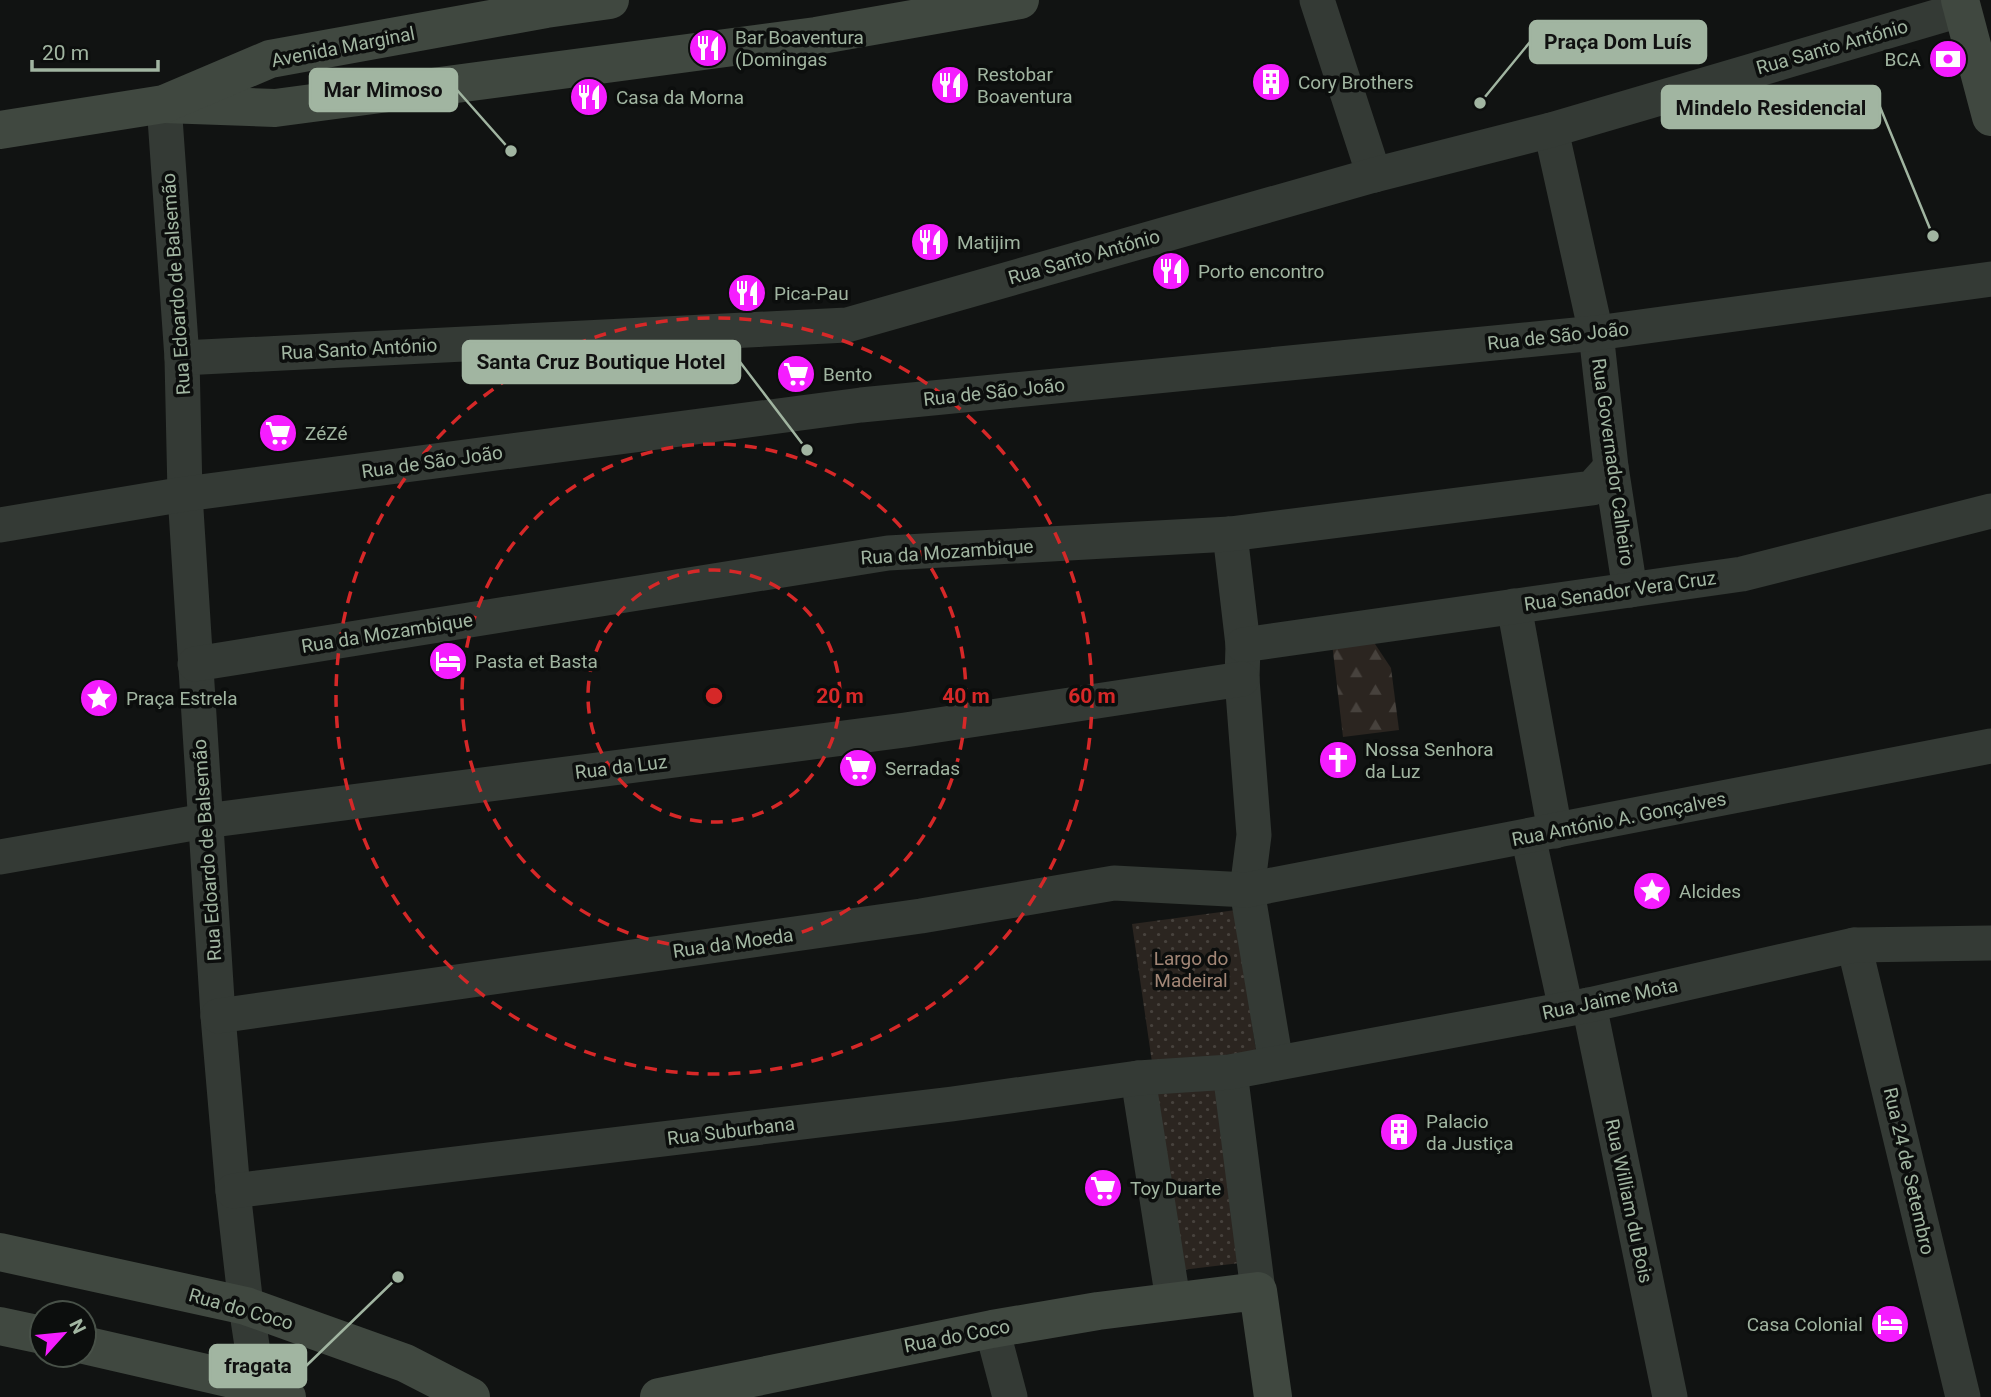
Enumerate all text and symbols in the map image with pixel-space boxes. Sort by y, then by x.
street label: Rua Santo António [1754,14,1910,80]
callout: Praça Dom Luís [1530,21,1706,63]
street label: Avenida Marginal [269,22,417,72]
place label: Bar Boaventura (Domingas [735,26,864,71]
restaurant icon: Bar Boaventura (Domingas [687,27,729,69]
scale bar [32,28,158,72]
text: Praça Dom Luís [1544,30,1692,54]
bank icon: BCA [1927,38,1969,80]
text: 20 m [42,41,89,65]
place label: BCA [1884,48,1922,71]
building icon: Cory Brothers [1250,61,1292,103]
place label: Restobar Boaventura [977,63,1073,108]
restaurant icon: Restobar Boaventura [929,64,971,106]
callout: Mar Mimoso [310,69,457,111]
place label: Cory Brothers [1298,71,1413,94]
restaurant icon: Casa da Morna [568,76,610,118]
text: Mar Mimoso [323,78,443,102]
place label: Casa da Morna [616,86,744,109]
callout: Mindelo Residencial [1662,86,1880,128]
text: Mindelo Residencial [1676,96,1866,120]
street label: Rua Edoardo de Balsemão [157,172,195,396]
restaurant icon: Matijim [909,221,951,263]
street label: Rua Santo António [1006,224,1162,290]
place label: Matijim [957,231,1021,254]
restaurant icon: Porto encontro [1150,250,1192,292]
place label: Porto encontro [1198,260,1324,283]
restaurant icon: Pica-Pau [726,272,768,314]
place label: Pica-Pau [774,282,849,305]
street label: Rua de São João [1486,317,1630,355]
street label: Rua Santo António [280,333,438,365]
callout: Santa Cruz Boutique Hotel [463,341,740,383]
text: Santa Cruz Boutique Hotel [476,350,726,374]
supermarket icon: Bento [775,353,817,395]
street label: Rua Governador Calheiro [1587,357,1639,567]
place label: Bento [823,363,872,386]
street label: Rua de São João [922,373,1066,411]
supermarket icon: ZéZé [257,412,299,454]
place label: ZéZé [305,422,348,445]
street label: Rua de São João [360,441,504,483]
street label: Rua da Mozambique [860,534,1034,570]
street label: Rua Senador Vera Cruz [1522,566,1718,616]
street label: Rua da Mozambique [300,608,474,658]
hotel icon: Pasta et Basta [427,640,469,682]
place label: Pasta et Basta [475,650,598,673]
place icon: Praça Estrela [78,677,120,719]
centre of rings [702,684,726,708]
text: 20 m [816,684,864,708]
text: 40 m [942,684,990,708]
text: 60 m [1068,684,1116,708]
place label: Praça Estrela [126,687,238,710]
street label: Rua Edoardo de Balsemão [188,738,226,962]
place label: Nossa Senhora da Luz [1365,738,1494,783]
church icon: Nossa Senhora da Luz [1317,739,1359,781]
supermarket icon: Serradas [837,747,879,789]
street label: Rua da Luz [574,750,668,784]
place label: Serradas [885,757,960,780]
street label: Rua António A. Gonçalves [1510,787,1728,851]
place icon: Alcides [1631,870,1673,912]
place label: Alcides [1679,880,1741,903]
street label: Rua da Moeda [671,923,795,963]
park label: Largo do Madeiral [1154,947,1228,992]
street label: Rua Jaime Mota [1540,973,1680,1025]
street label: Rua 24 de Setembro [1879,1085,1939,1257]
place label: Palacio da Justiça [1426,1110,1514,1155]
building icon: Palacio da Justiça [1378,1111,1420,1153]
street label: Rua Suburbana [666,1112,796,1150]
street label: Rua William du Bois [1600,1117,1658,1285]
supermarket icon: Toy Duarte [1082,1167,1124,1209]
place label: Toy Duarte [1130,1177,1221,1200]
street label: Rua do Coco [186,1283,296,1335]
north arrow [28,1299,98,1369]
hotel icon: Casa Colonial [1869,1303,1911,1345]
place label: Casa Colonial [1747,1313,1863,1336]
street label: Rua do Coco [902,1314,1012,1358]
text: N [64,1315,91,1338]
callout: fragata [210,1345,306,1387]
text: fragata [224,1354,292,1378]

